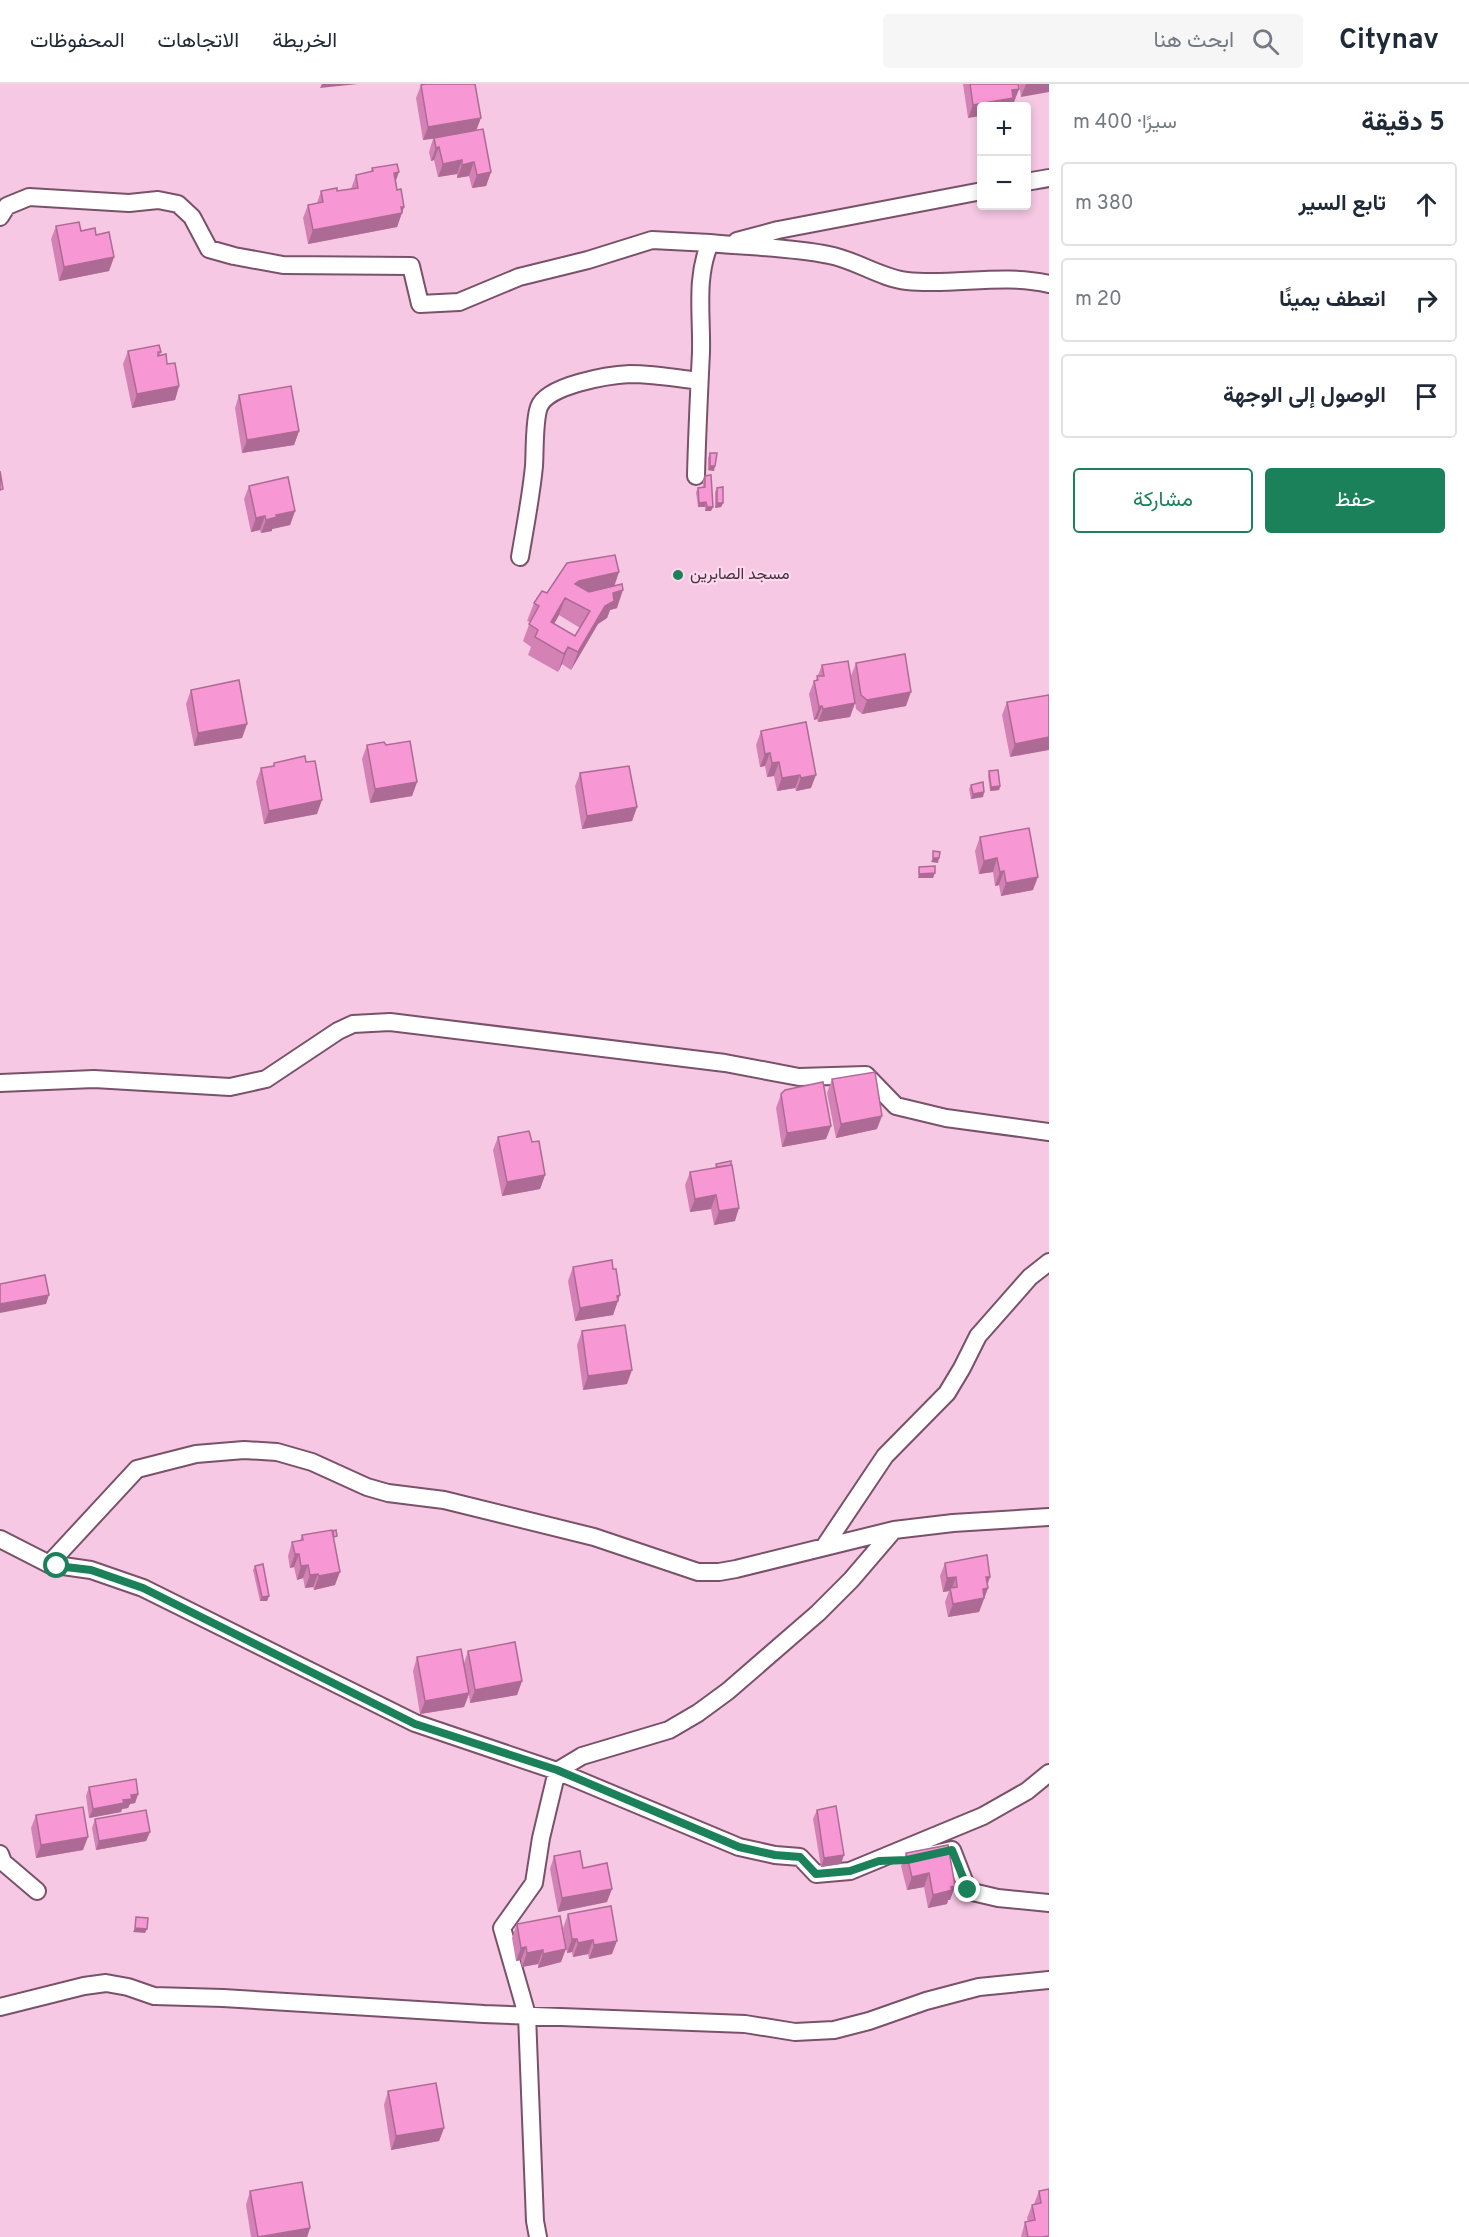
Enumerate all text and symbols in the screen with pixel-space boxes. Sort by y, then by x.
search box [883,14,1303,68]
text: Citynav [1339,23,1439,59]
icon: search [1249,25,1282,58]
text: المحفوظات [30,28,125,55]
text: الاتجاهات [158,28,239,55]
text: الخريطة [272,28,337,55]
text: ابحث هنا [1153,28,1234,55]
map controls [977,102,1031,210]
button: + [977,102,1031,156]
text: 5 دقيقة [1361,107,1445,140]
text: سيرًا · 400 m [1073,110,1177,136]
button: − [977,156,1031,210]
icon: ahead [1410,188,1443,221]
text: 380 m [1075,191,1134,217]
text: تابع السير [1298,191,1386,218]
icon: right [1410,284,1443,317]
text: 20 m [1075,287,1122,313]
text: انعطف يمينًا [1279,287,1386,314]
icon: arrive [1410,380,1443,413]
text: الوصول إلى الوجهة [1223,383,1386,410]
button: مشاركة [1073,468,1253,533]
button: حفظ [1265,468,1445,533]
place label: مسجد الصابرين [690,565,789,585]
marker: مسجد الصابرين [671,568,685,582]
route start [43,1552,69,1578]
route end [954,1876,980,1902]

